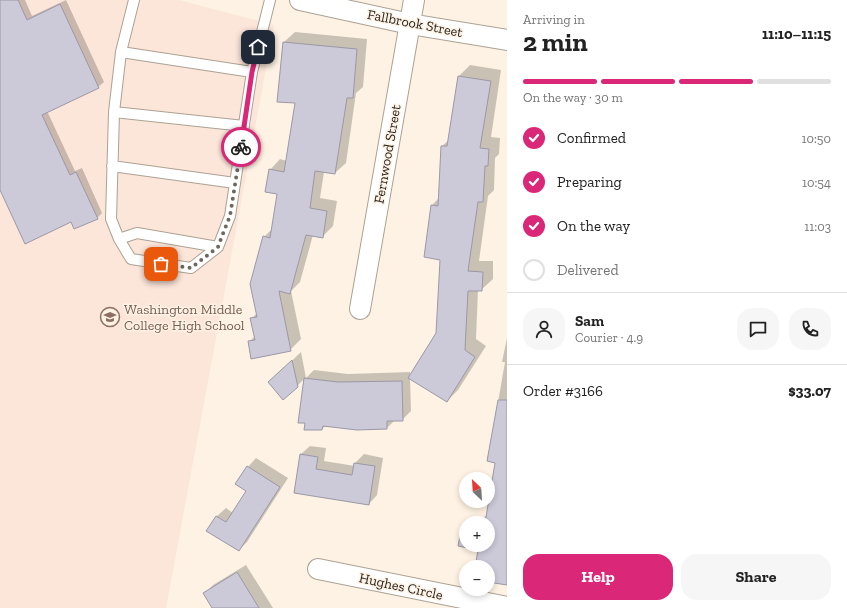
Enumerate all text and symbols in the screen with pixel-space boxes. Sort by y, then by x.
street label: Fallbrook Street [366,6,465,41]
text: Arriving in [523,12,585,27]
text: 11:10–11:15 [762,25,831,43]
text: 2 min [523,26,588,58]
pin [241,30,275,64]
icon: home [247,36,269,58]
text: On the way · 30 m [523,90,623,105]
street label: Fernwood Street [370,102,405,205]
courier [221,127,261,167]
icon: check [523,127,545,149]
text: Confirmed [557,129,626,147]
text: 10:50 [801,131,831,146]
icon: bike [230,136,252,158]
icon: check [523,171,545,193]
text: Preparing [557,173,622,191]
text: 10:54 [802,175,831,190]
icon: check [523,215,545,237]
text: On the way [557,217,630,235]
text: 11:03 [804,219,831,234]
pin [144,247,178,281]
icon: bag [150,253,172,275]
text: Delivered [557,261,619,279]
place label: Washington Middle College High School [124,301,245,334]
school or university icon: Washington Middle College High School [99,306,121,328]
button: person [523,308,565,350]
button: chat [737,308,779,350]
button: phone [789,308,831,350]
text: Sam [575,312,604,330]
text: Courier · 4.9 [575,330,643,345]
text: Order #3166 [523,382,603,400]
text: $33.07 [788,382,831,400]
north arrow [459,472,495,508]
map controls [459,472,495,596]
button: + [459,516,495,552]
button: Help [523,554,673,600]
button: Share [681,554,831,600]
button: − [459,560,495,596]
street label: Hughes Circle [357,569,445,604]

